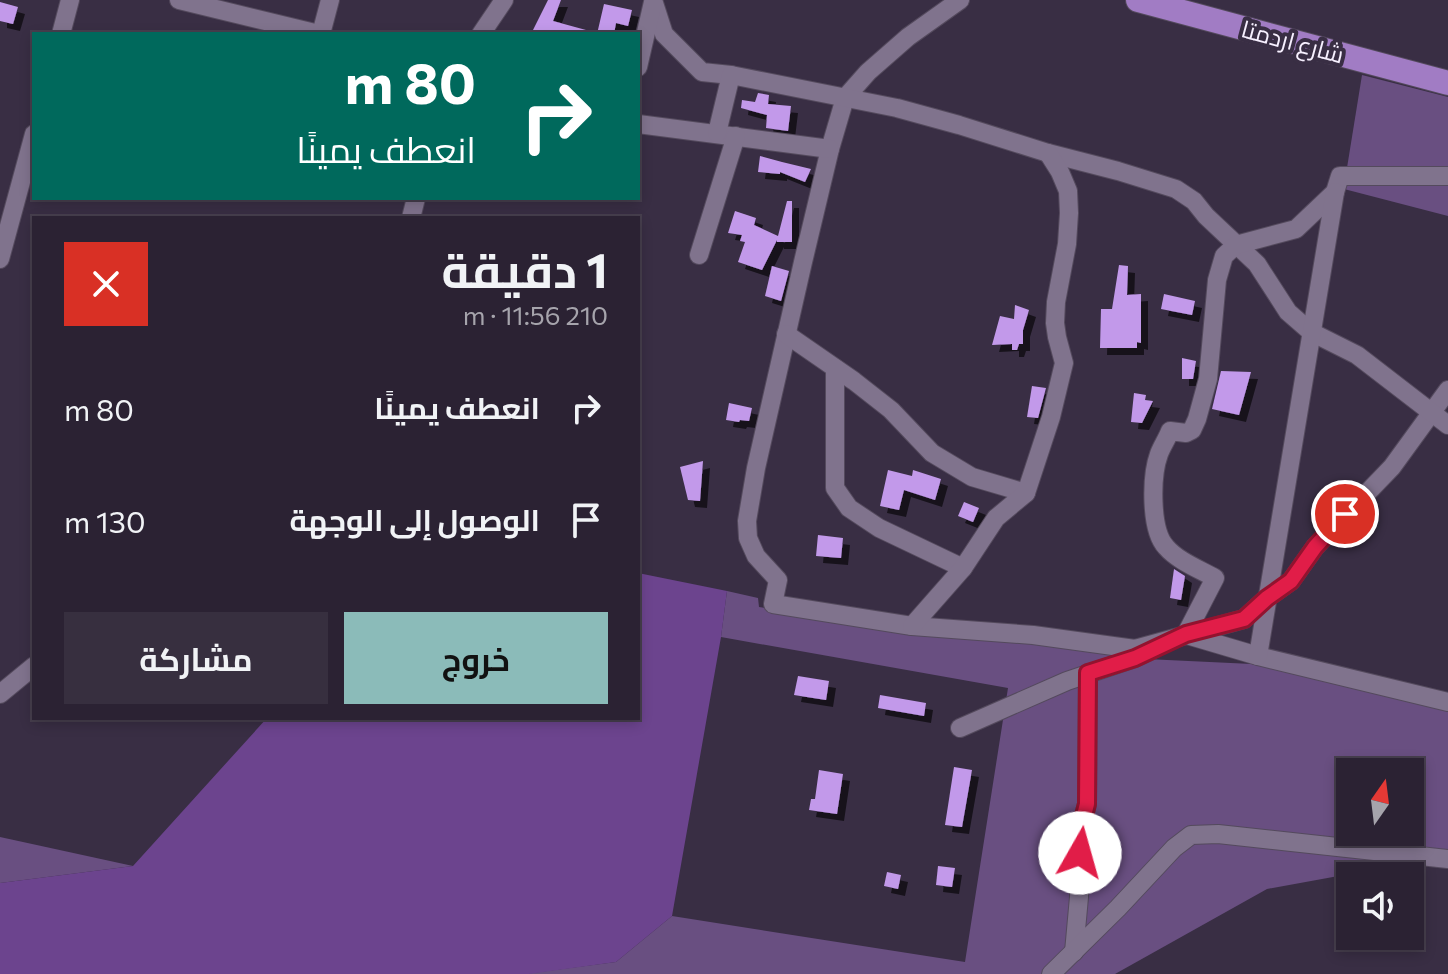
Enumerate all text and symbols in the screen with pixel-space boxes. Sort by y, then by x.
street label: شارع اردمتا [1238,13,1347,71]
text: 80 m [345,47,476,116]
icon: right [504,64,608,168]
text: انعطف يمينًا [296,126,476,170]
text: 1 دقيقة [441,239,608,298]
button: close [64,242,148,326]
text: 210 m · 11:56 [463,299,608,330]
icon: right [564,386,608,430]
text: انعطف يمينًا [374,388,540,425]
text: 80 m [64,390,134,427]
pin [1311,480,1379,548]
icon: arrive [1323,492,1367,536]
icon: arrive [564,498,608,542]
text: الوصول إلى الوجهة [290,500,540,537]
text: 130 m [64,502,145,539]
button: مشاركة [64,612,328,704]
button: خروج [344,612,608,704]
north arrow [1336,758,1424,846]
map controls [1336,758,1424,950]
position arrow [1038,811,1122,895]
button: sound [1336,862,1424,950]

